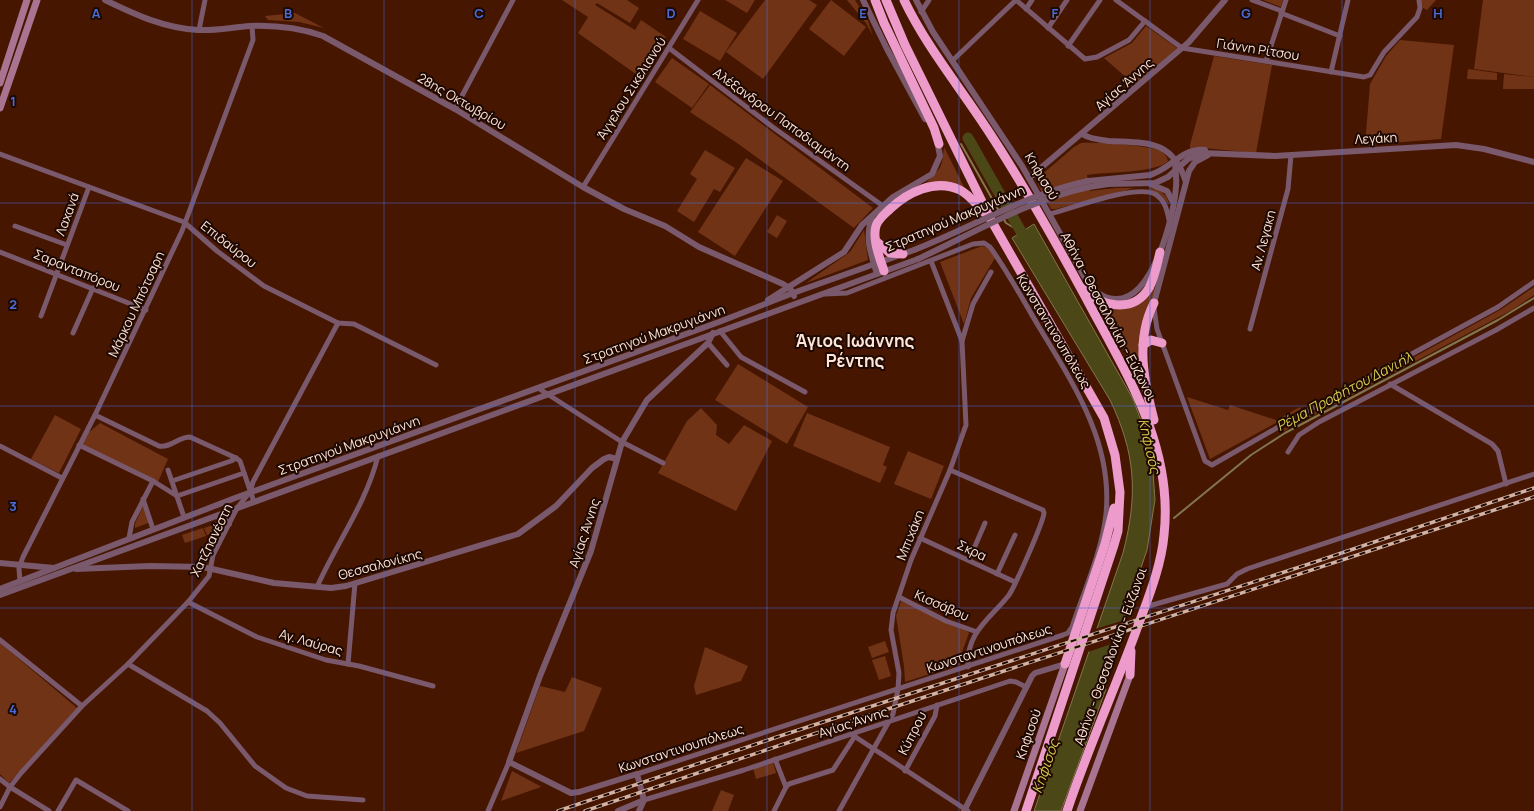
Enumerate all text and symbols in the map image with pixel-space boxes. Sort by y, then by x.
text: A [92,4,101,22]
text: B [284,4,292,22]
text: C [474,4,484,22]
text: D [666,4,676,22]
text: E [859,4,867,22]
text: F [1052,4,1059,22]
text: G [1241,4,1251,22]
text: H [1433,4,1443,22]
street label: Άγγελου Σικελιανού [592,33,670,143]
street label: Γιάννη Ρίτσου [1215,34,1301,64]
street label: Αγίας Άννης [1091,54,1157,114]
street label: Αλέξανδρου Παπαδιαμάντη [710,63,854,175]
street label: 28ης Οκτωβρίου [414,68,510,134]
text: 1 [10,92,16,110]
street label: Λεγάκη [1354,128,1398,148]
street label: Κηφισού [1021,149,1063,203]
street label: Στρατηγού Μακρυγιάννη [883,180,1027,256]
street label: Λαχανά [51,190,83,238]
street label: Αν. Λεγακη [1246,208,1280,272]
street label: Επιδαύρου [197,216,261,272]
street label: Αθήνα - Θεσσαλονίκη - Εύζωνοι [1057,229,1161,404]
street label: Σαρανταπόρου [31,244,123,296]
street label: Μάρκου Μπότσαρη [103,248,169,360]
street label: Κωνσταντινουπόλεως [1013,270,1095,392]
text: 2 [9,295,17,313]
street label: Στρατηγού Μακρυγιάννη [581,300,727,368]
district label: Άγιος Ιωάννης Ρέντης [796,329,914,372]
water label: Ρέμα Προφήτου Δανιήλ [1273,347,1416,435]
street label: Στρατηγού Μακρυγιάννη [276,411,422,479]
water label: Κηφισός [1134,417,1166,477]
street label: Αγίας Άννης [564,496,604,570]
text: 3 [9,497,17,515]
street label: Χατζηανέστη [186,500,236,580]
street label: Μπιχάκη [892,507,928,563]
street label: Σκρα [954,535,990,565]
street label: Θεσσαλονίκης [336,544,424,584]
street label: Αθήνα - Θεσσαλονίκη - Εύζωνοι [1069,564,1151,748]
street label: Κισσάβου [912,585,972,625]
street label: Κωνσταντινουπόλεως [924,619,1054,677]
street label: Αγ. Λαύρας [277,624,345,660]
text: 4 [9,700,17,718]
street label: Αγίας Άννης [816,702,890,742]
street label: Κηφισού [1011,706,1045,762]
street label: Κύπρου [893,708,931,758]
street label: Κωνσταντινουπόλεως [616,719,746,777]
water label: Κηφισός [1027,735,1063,796]

